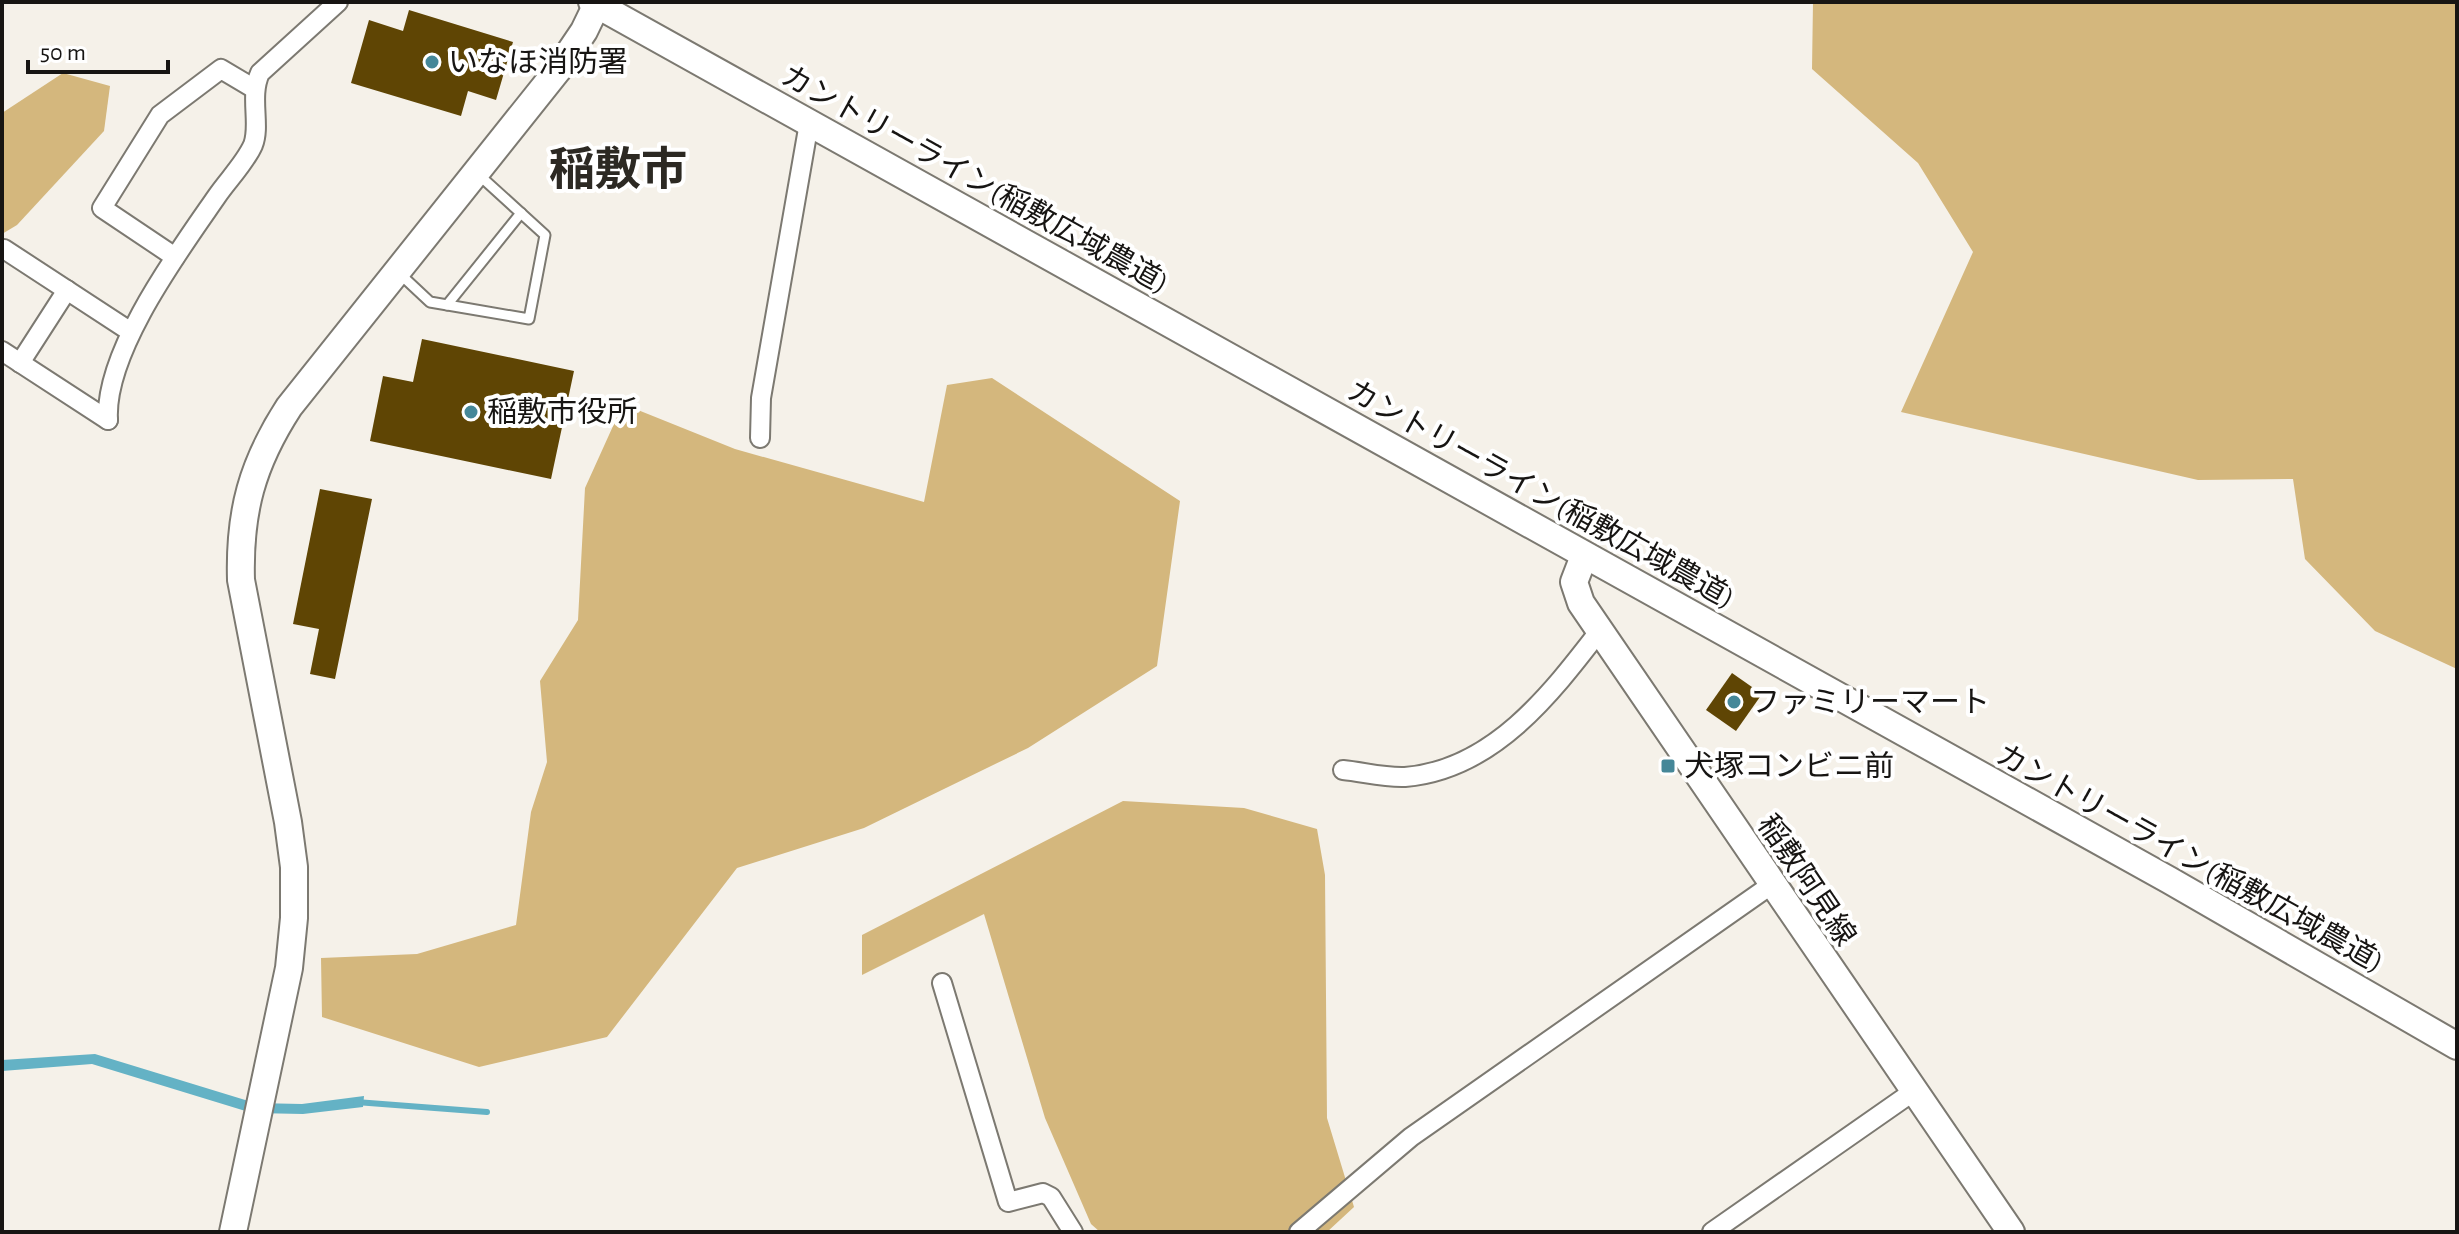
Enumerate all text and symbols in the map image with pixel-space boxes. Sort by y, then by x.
scale bar [28,24,168,74]
text: 50 m [40,41,86,65]
place label: いなほ消防署 [448,46,628,78]
marker: いなほ消防署 [423,53,441,71]
street label: カントリーライン(稲敷広域農道) [776,59,1174,299]
district label: 稲敷市 [549,145,687,194]
street label: カントリーライン(稲敷広域農道) [1342,374,1740,614]
place label: 稲敷市役所 [487,396,637,428]
marker: 稲敷市役所 [462,403,480,421]
place label: ファミリーマート [1750,688,1990,718]
marker: ファミリーマート [1725,693,1743,711]
street label: カントリーライン(稲敷広域農道) [1991,738,2389,978]
place label: 犬塚コンビニ前 [1684,750,1894,782]
marker: 犬塚コンビニ前 [1659,757,1677,775]
street label: 稲敷阿見線 [1752,809,1862,951]

